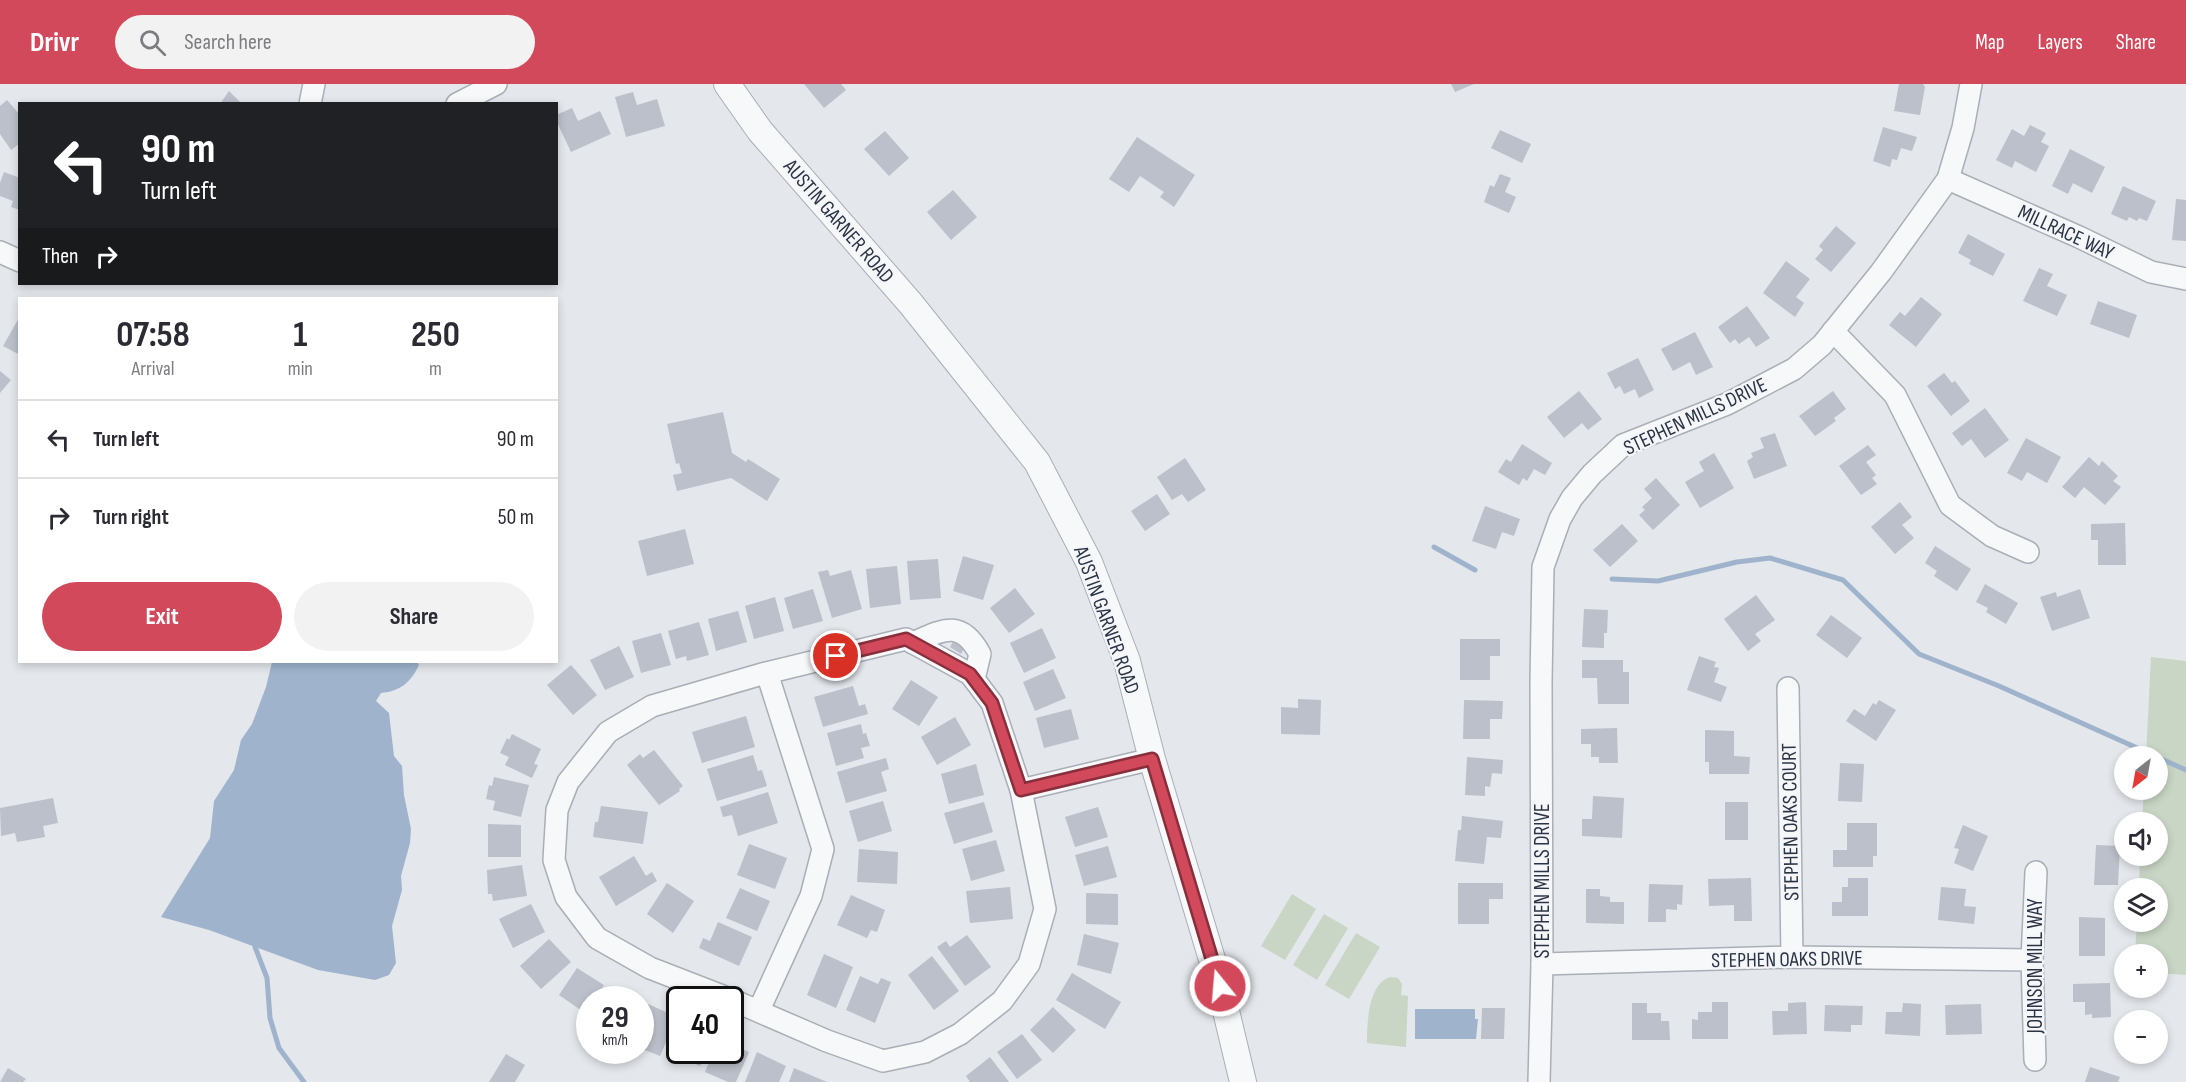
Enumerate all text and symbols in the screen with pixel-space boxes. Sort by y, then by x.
search box [115,15,535,69]
text: Drivr [30,26,79,59]
icon: search [136,26,169,59]
text: Search here [184,29,272,56]
text: Map [1975,30,2004,55]
text: Layers [2037,30,2083,55]
text: Share [2116,30,2156,55]
text: 90 m [141,124,215,175]
icon: left [42,126,120,204]
street label: AUSTIN GARNER ROAD [777,154,899,288]
text: Turn left [141,175,217,207]
street label: MILLRACE WAY [2014,199,2118,266]
icon: right [90,240,123,273]
text: Then [42,243,78,270]
text: 07:58 [116,314,190,357]
text: 1 [293,314,307,357]
text: 250 [411,314,460,357]
text: Arrival [131,357,174,381]
text: min [288,357,313,381]
text: m [429,357,442,381]
street label: STEPHEN MILLS DRIVE [1620,372,1771,461]
icon: left [42,423,75,456]
text: Turn left [93,426,159,453]
text: 90 m [497,426,534,453]
icon: right [42,501,75,534]
text: Turn right [93,504,169,531]
text: 50 m [498,504,534,531]
street label: AUSTIN GARNER ROAD [1068,542,1145,698]
button: Exit [42,582,282,651]
button: Share [294,582,534,651]
pin [810,630,861,681]
icon: arrive [819,639,852,672]
street label: STEPHEN OAKS COURT [1777,742,1804,901]
north arrow [2114,746,2168,800]
map controls [2114,746,2168,1064]
street label: STEPHEN MILLS DRIVE [1530,803,1555,959]
button: sound [2114,812,2168,866]
button: layers [2114,878,2168,932]
street label: JOHNSON MILL WAY [2023,898,2048,1035]
button: + [2114,944,2168,998]
street label: STEPHEN OAKS DRIVE [1711,946,1863,973]
position arrow [1188,954,1252,1018]
speed limit sign: 40 [666,986,744,1064]
text: 29 [601,1000,629,1036]
button: − [2114,1010,2168,1064]
text: km/h [602,1031,628,1050]

